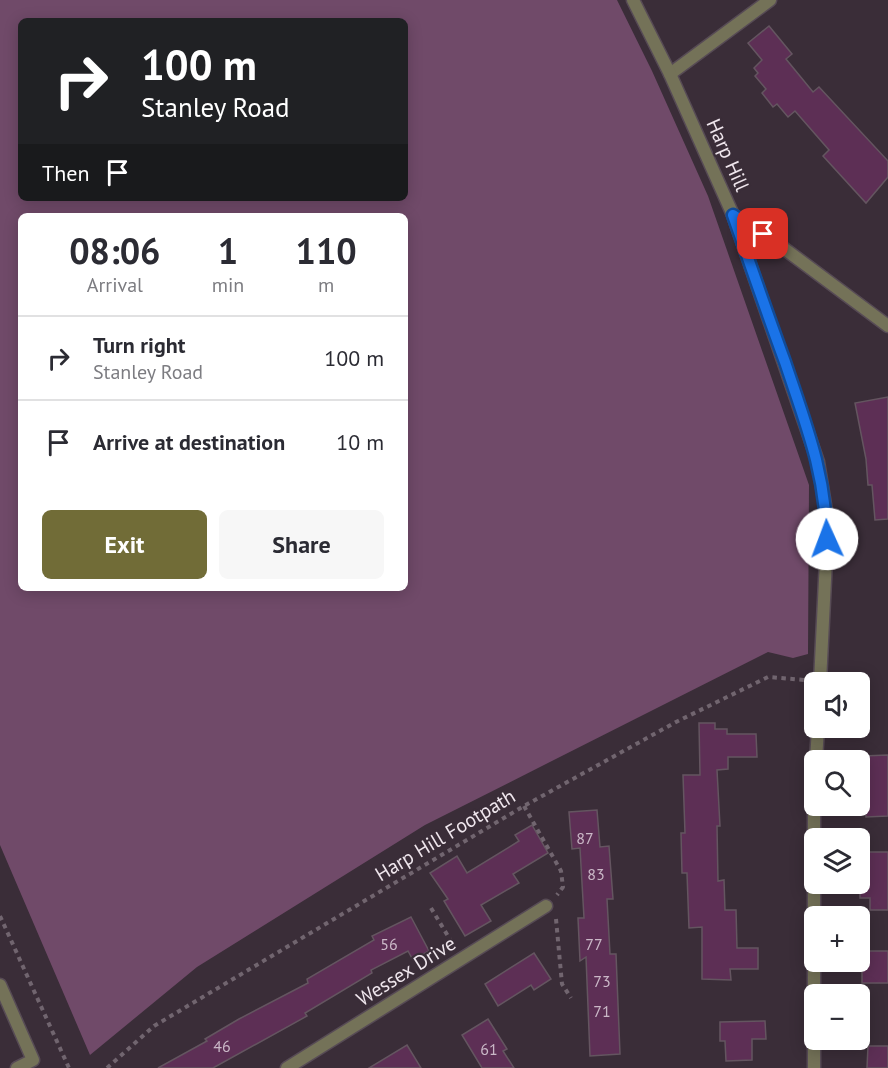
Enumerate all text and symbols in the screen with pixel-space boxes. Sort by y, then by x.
text: 100 m [141,37,257,92]
icon: right [42,42,120,120]
text: Stanley Road [141,90,290,124]
street label: Harp Hill [701,115,756,196]
icon: arrive [101,156,134,189]
text: Then [42,159,89,187]
pin [737,208,788,259]
icon: arrive [746,217,779,250]
text: 08:06 [69,227,161,274]
text: 1 [218,227,238,274]
text: 110 [296,227,357,274]
text: Arrival [87,272,143,298]
text: min [212,272,244,298]
text: m [318,272,334,298]
text: Turn right [93,331,185,359]
icon: right [42,342,75,375]
text: 100 m [324,344,384,372]
text: Stanley Road [93,359,203,385]
icon: arrive [42,426,75,459]
text: Arrive at destination [93,428,285,456]
text: 10 m [336,428,384,456]
position arrow [795,507,859,571]
button: Exit [42,510,207,579]
button: Share [219,510,384,579]
map controls [804,672,870,1050]
button: sound [804,672,870,738]
button: search [804,750,870,816]
street label: Harp Hill Footpath [370,783,520,887]
house number: 87 [576,828,594,848]
button: layers [804,828,870,894]
house number: 83 [587,864,605,884]
button: + [804,906,870,972]
street label: Wessex Drive [352,930,460,1012]
house number: 56 [380,934,398,954]
house number: 77 [585,934,603,954]
house number: 73 [593,971,611,991]
button: − [804,984,870,1050]
house number: 71 [593,1001,611,1021]
house number: 46 [213,1036,231,1056]
house number: 61 [480,1039,498,1059]

